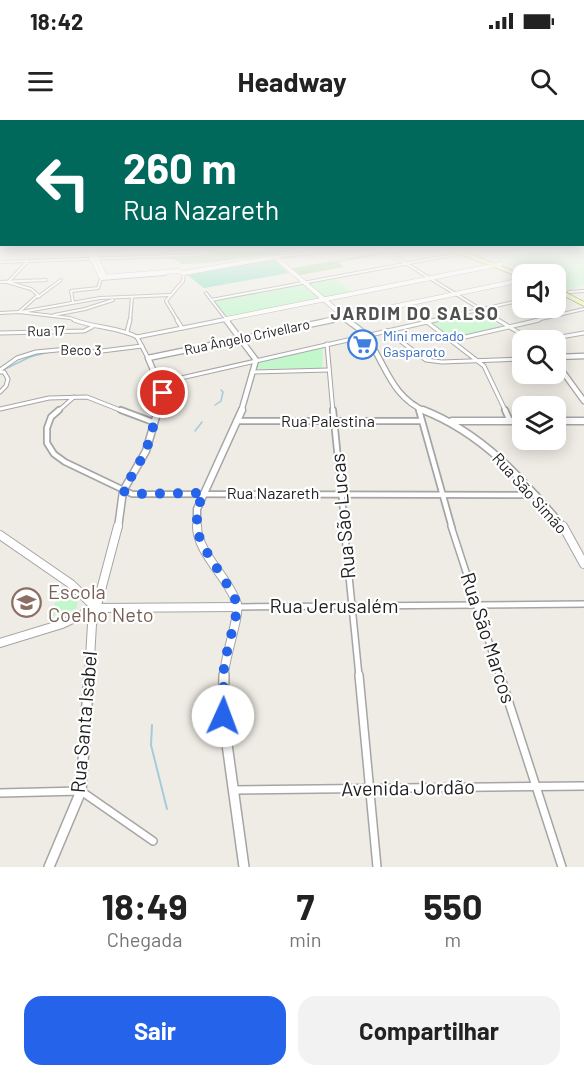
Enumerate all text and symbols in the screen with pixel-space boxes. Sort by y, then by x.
text: 18:42 [30,8,83,34]
icon: menu [24,65,57,98]
text: Headway [238,65,347,97]
icon: search [527,65,560,98]
text: 260 m [123,142,236,192]
icon: left [24,144,102,222]
text: Rua Nazareth [123,193,279,225]
map controls [512,264,566,450]
button: sound [512,264,566,318]
district label: JARDIM DO SALSO [331,302,499,324]
street label: Rua Ângelo Crivellaro [183,315,311,358]
street label: Rua 17 [27,322,65,339]
place label: Mini mercado Gasparoto [383,327,464,360]
supermarket icon: Mini mercado Gasparoto [346,328,378,360]
button: search [512,330,566,384]
street label: Beco 3 [60,341,102,358]
pin [137,367,188,418]
icon: arrive [146,376,179,409]
button: layers [512,396,566,450]
street label: Rua Palestina [281,411,375,430]
street label: Rua São Simão [489,448,572,537]
street label: Rua São Lucas [325,452,359,580]
street label: Rua Nazareth [227,483,319,502]
street label: Rua São Marcos [456,569,521,706]
place label: Escola Coelho Neto [48,579,154,626]
school or university icon: Escola Coelho Neto [11,587,43,619]
street label: Rua Jerusalém [269,593,399,617]
street label: Rua Santa Isabel [65,650,101,794]
position arrow [191,684,255,748]
street label: Avenida Jordão [341,774,475,800]
text: 18:49 [102,884,188,927]
text: 7 [297,884,314,927]
text: 550 [423,884,482,927]
text: Chegada [107,927,182,951]
text: min [289,927,322,951]
text: m [445,927,461,951]
button: Sair [24,996,286,1065]
button: Compartilhar [298,996,560,1065]

